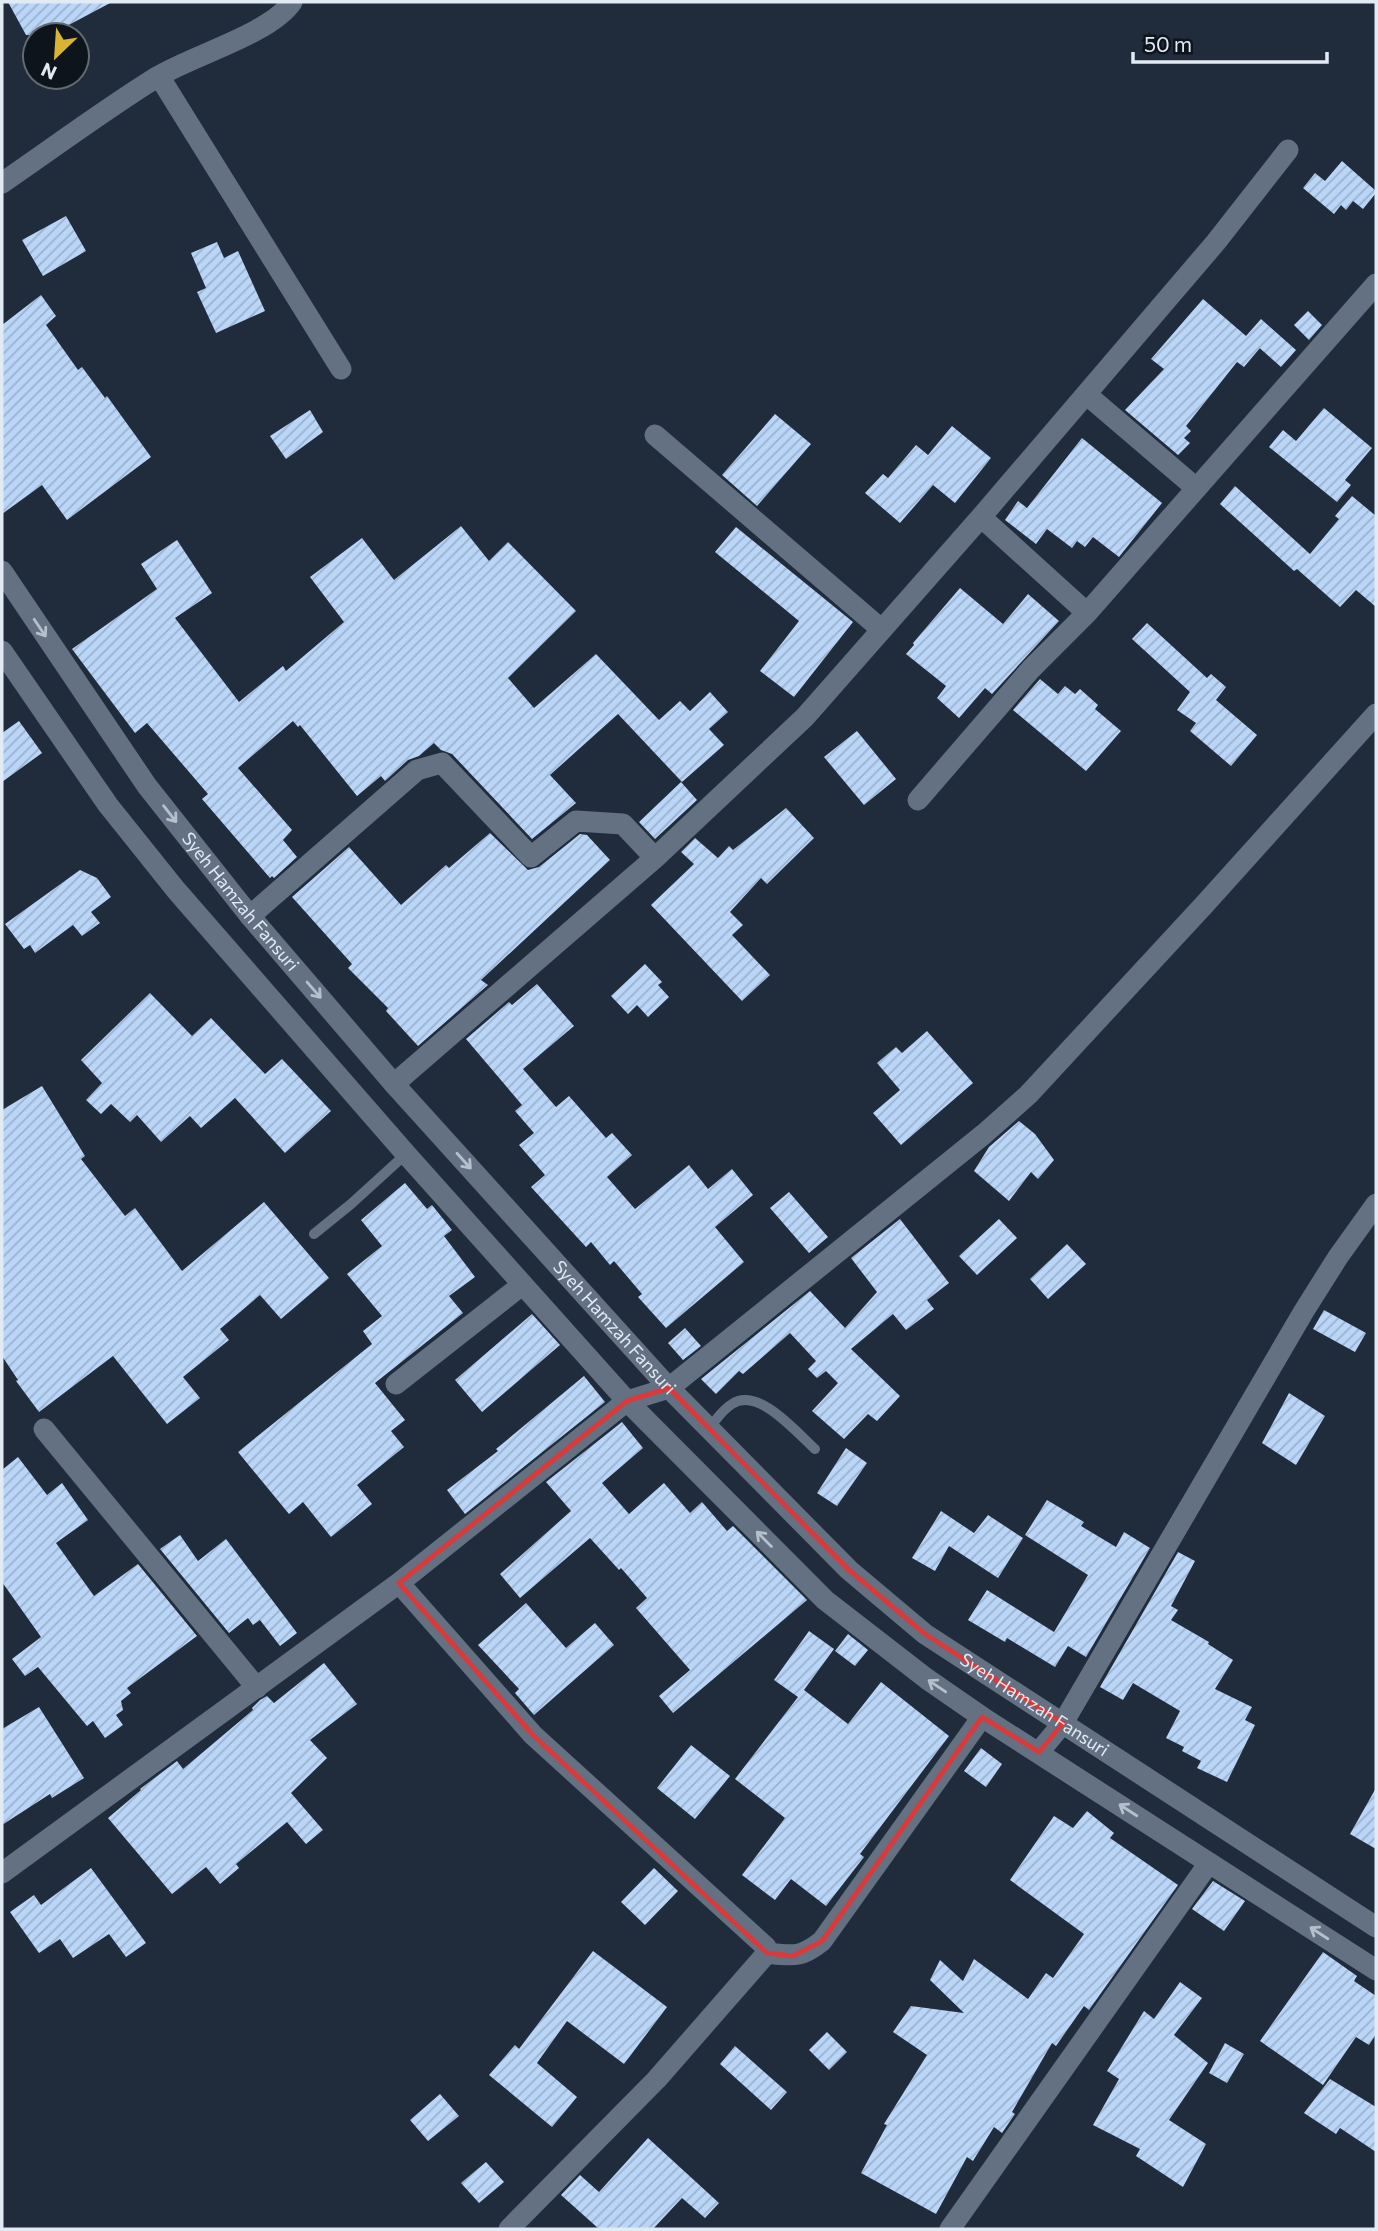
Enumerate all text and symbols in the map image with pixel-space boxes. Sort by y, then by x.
north arrow [21,21,91,91]
scale bar [1133,21,1327,65]
text: 50 m [1144,31,1192,56]
text: N [37,58,60,85]
one-way arrow [33,617,47,637]
one-way arrow [162,805,177,823]
street label: Syeh Hamzah Fansuri [178,827,304,975]
one-way arrow [306,981,322,999]
one-way arrow [455,1152,472,1169]
street label: Syeh Hamzah Fansuri [549,1255,681,1399]
one-way arrow [756,1530,773,1547]
street label: Syeh Hamzah Fansuri [956,1648,1113,1761]
one-way arrow [928,1679,947,1693]
one-way arrow [1118,1803,1138,1817]
one-way arrow [1309,1926,1329,1940]

